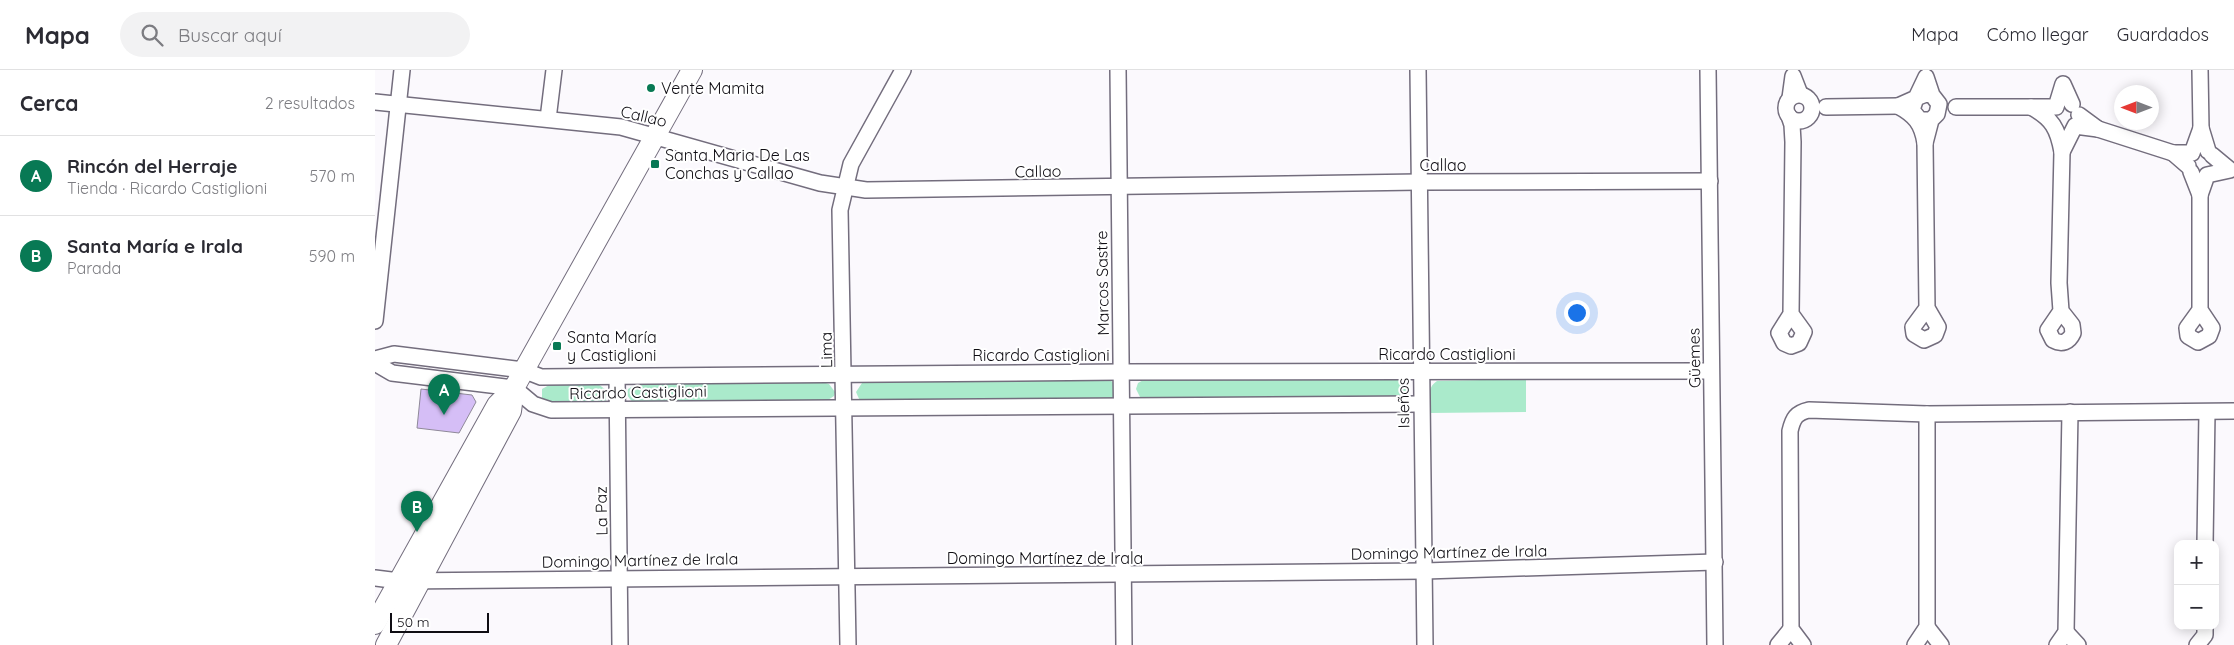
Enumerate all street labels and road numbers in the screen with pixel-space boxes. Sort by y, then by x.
street label: Callao [619,101,669,131]
street label: Callao [1420,155,1466,175]
street label: Callao [1014,161,1062,181]
street label: Marcos Sastre [1091,230,1113,336]
street label: Güemes [1683,328,1705,388]
street label: Lima [816,332,836,368]
street label: Ricardo Castiglioni [1378,344,1516,364]
street label: Ricardo Castiglioni [972,345,1110,365]
street label: Isleños [1393,378,1413,428]
street label: Ricardo Castiglioni [569,381,707,403]
street label: La Paz [591,486,611,536]
street label: Domingo Martínez de Irala [1351,540,1547,564]
street label: Domingo Martínez de Irala [542,548,738,572]
street label: Domingo Martínez de Irala [947,548,1143,568]

